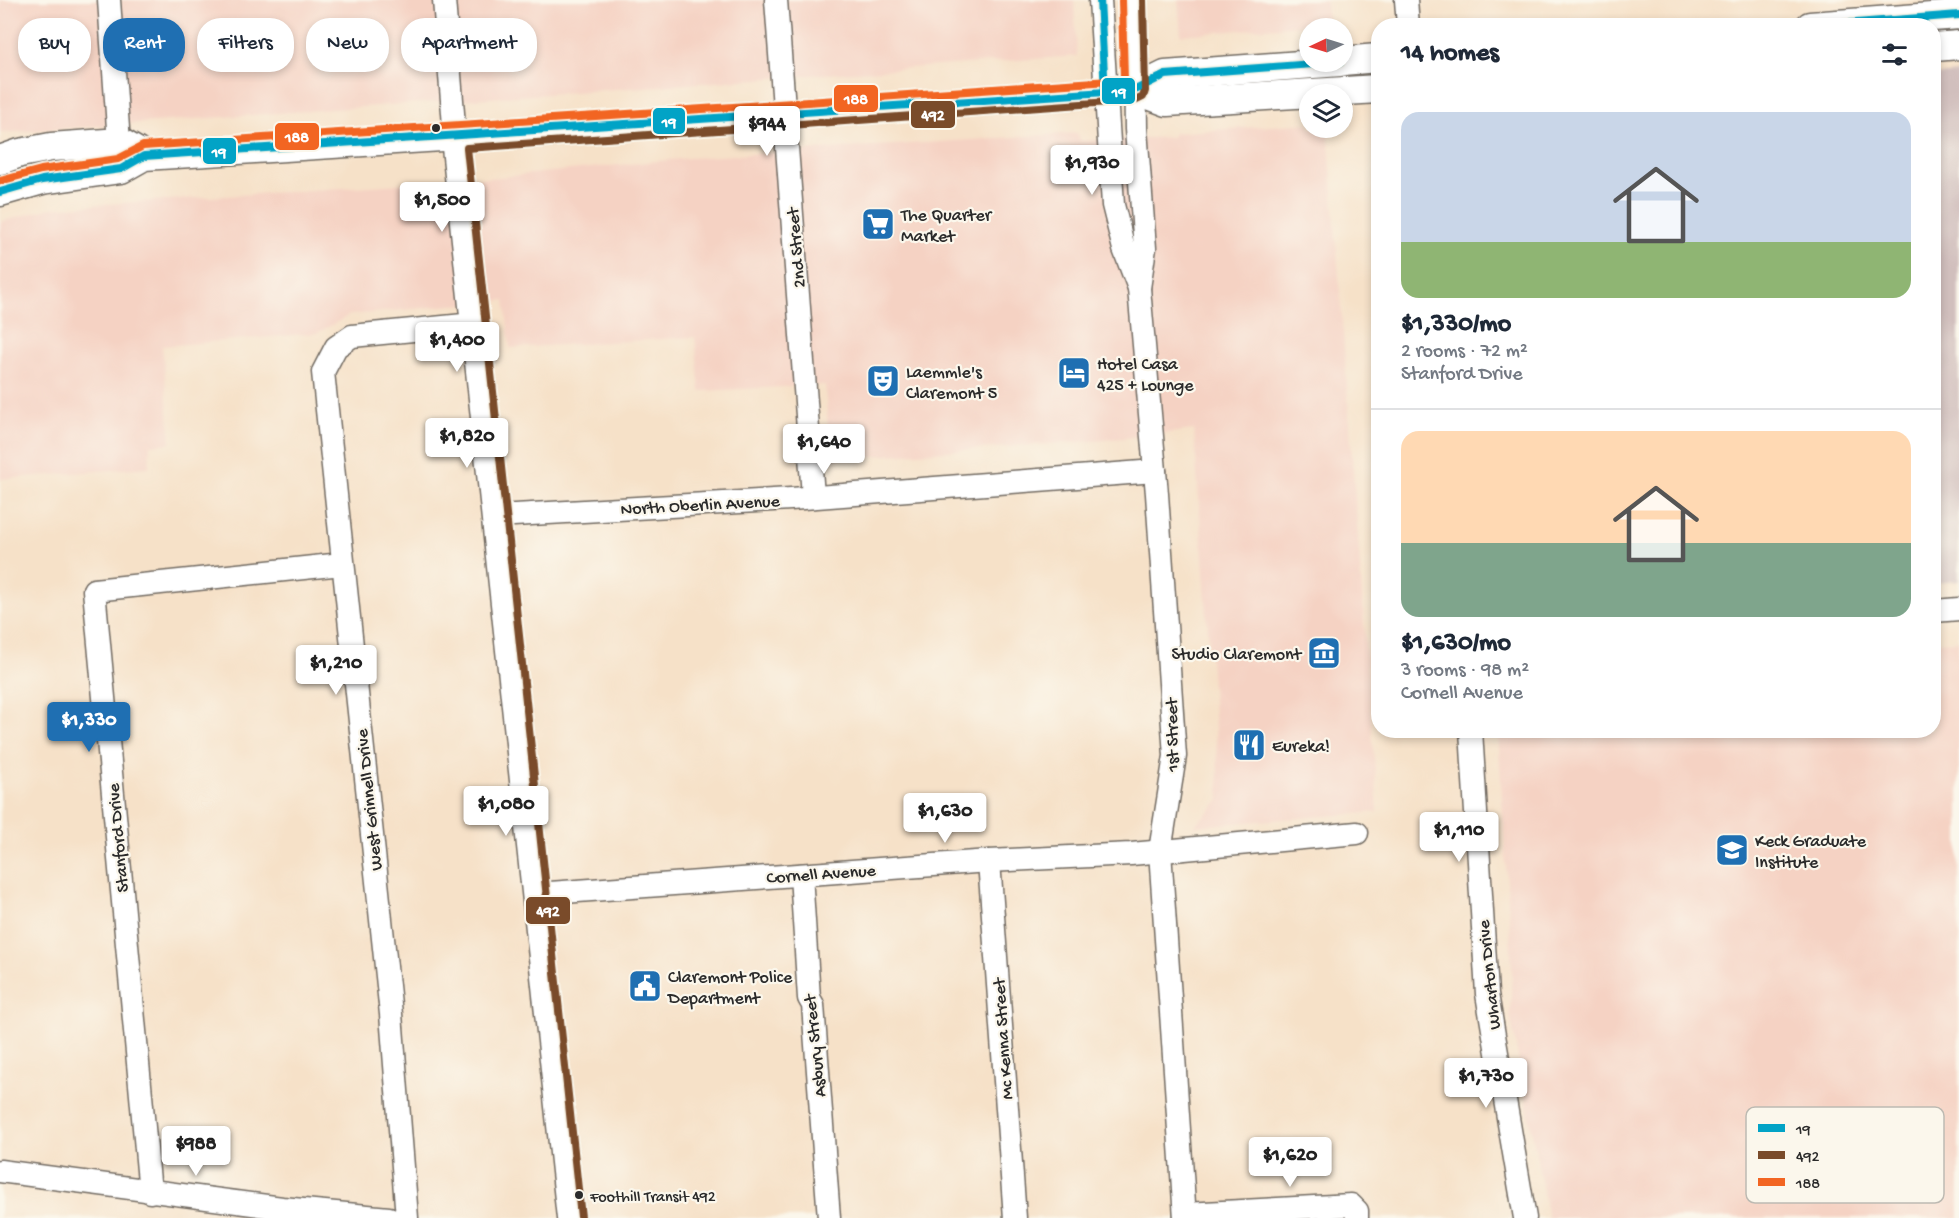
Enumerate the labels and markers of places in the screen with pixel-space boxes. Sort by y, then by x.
pin: $944 [731,106,803,157]
unlabelled marker [430,122,442,134]
pin: $1,930 [1043,145,1141,196]
pin: $1,500 [393,182,491,233]
supermarket icon: The Quarter Market [860,206,896,242]
place label: The Quarter Market [900,206,993,248]
pin: $1,400 [408,322,506,373]
hotel icon: Hotel Casa 425 + Lounge [1056,355,1092,391]
place label: Hotel Casa 425 + Lounge [1097,355,1194,397]
theatre icon: Laemmle's Claremont 5 [865,363,901,399]
place label: Laemmle's Claremont 5 [906,363,997,405]
pin: $1,820 [418,418,516,469]
pin: $1,640 [775,424,873,475]
museum icon: Studio Claremont [1306,635,1342,671]
pin: $1,210 [287,645,385,696]
place label: Studio Claremont [1171,645,1303,666]
pin: $1,330 [40,702,138,753]
restaurant icon: Eureka! [1231,727,1267,763]
place label: Eureka! [1272,737,1330,758]
pin: $1,080 [457,786,555,837]
pin: $1,630 [896,793,994,844]
pin: $1,110 [1410,812,1508,863]
school or university icon: Keck Graduate Institute [1714,832,1750,868]
place label: Keck Graduate Institute [1755,832,1867,874]
public building icon: Claremont Police Department [627,968,663,1004]
place label: Claremont Police Department [667,968,793,1010]
pin: $1,730 [1437,1058,1535,1109]
pin: $988 [160,1126,232,1177]
pin: $1,620 [1241,1137,1339,1188]
marker: Foothill Transit 492 [573,1189,585,1201]
place label: Foothill Transit 492 [589,1189,716,1208]

